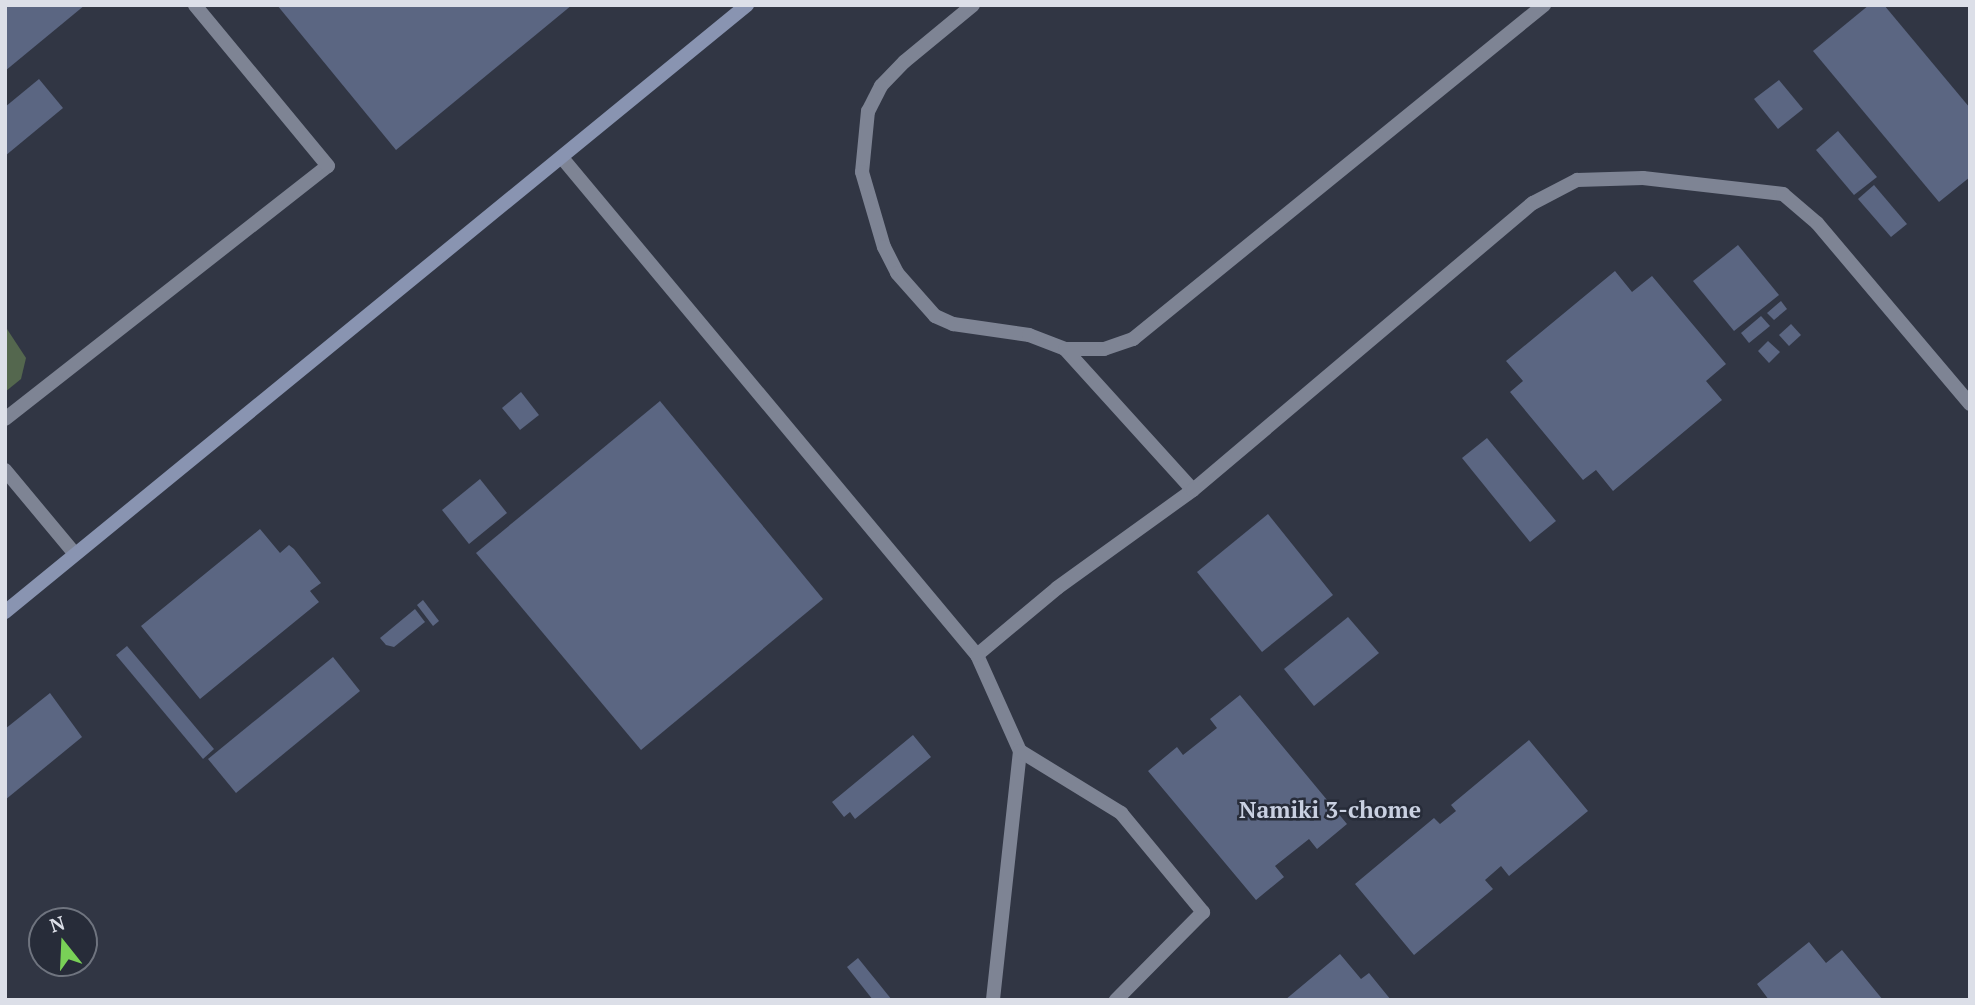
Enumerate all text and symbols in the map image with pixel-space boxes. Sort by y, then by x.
district label: Namiki 3-chome [1239,796,1421,824]
north arrow [28,907,98,977]
text: N [46,909,68,938]

